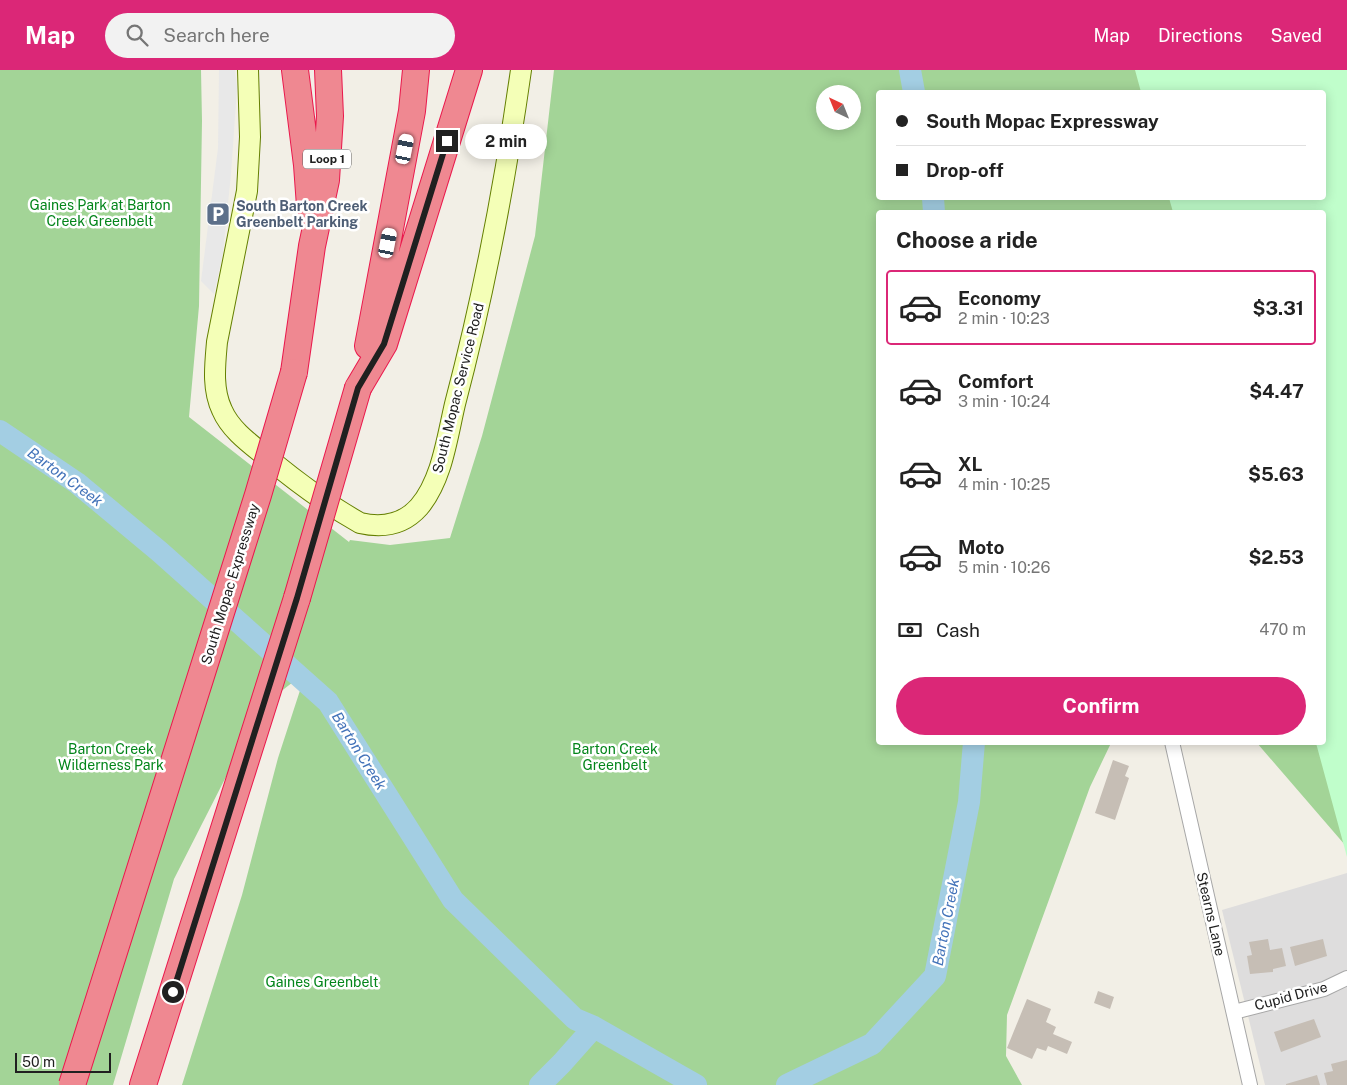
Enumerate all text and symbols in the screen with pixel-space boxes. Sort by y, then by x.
search box [105,13,455,58]
text: Map [25,21,75,49]
icon: search [123,21,151,49]
text: Search here [163,24,270,46]
text: Map [1093,25,1130,46]
text: Directions [1158,25,1243,46]
text: Saved [1271,25,1322,46]
north arrow [816,85,861,130]
map controls [816,85,861,130]
text: South Mopac Expressway [926,110,1159,132]
callout: 2 min [464,124,547,158]
route end [436,130,458,152]
text: 2 min [485,132,527,151]
car [394,133,415,165]
road number: Loop 1 [303,150,351,168]
text: Drop-off [926,159,1003,181]
park label: Gaines Park at Barton Creek Greenbelt [29,197,171,229]
place label: South Barton Creek Greenbelt Parking [236,198,368,230]
parking icon: South Barton Creek Greenbelt Parking [205,201,231,227]
car [377,227,398,259]
text: Choose a ride [896,227,1038,253]
icon: car [898,285,943,330]
text: Economy [958,287,1041,309]
text: $3.31 [1253,297,1304,319]
street label: South Mopac Service Road [429,301,487,475]
text: 2 min · 10:23 [958,309,1050,328]
icon: car [898,368,943,413]
text: Comfort [958,370,1034,392]
text: $4.47 [1249,380,1304,402]
text: 3 min · 10:24 [958,392,1050,411]
water label: Barton Creek [24,444,107,510]
icon: car [898,451,943,496]
text: XL [958,453,983,475]
text: $5.63 [1248,463,1304,485]
text: 4 min · 10:25 [958,475,1050,494]
street label: South Mopac Expressway [198,501,262,666]
icon: car [898,534,943,579]
text: Moto [958,536,1004,558]
text: $2.53 [1248,546,1304,568]
text: 5 min · 10:26 [958,558,1050,577]
icon: cash [896,616,924,644]
text: Cash [936,619,980,641]
text: 470 m [1259,620,1306,639]
button: Confirm [896,677,1306,735]
water label: Barton Creek [329,709,391,794]
park label: Barton Creek Wilderness Park [58,741,164,773]
park label: Barton Creek Greenbelt [572,741,658,773]
street label: Stearns Lane [1194,871,1228,958]
water label: Barton Creek [929,876,962,967]
park label: Gaines Greenbelt [266,974,378,990]
street label: Cupid Drive [1253,979,1329,1013]
route start [162,981,184,1003]
scale bar [15,1050,111,1073]
text: 50 m [22,1054,55,1070]

